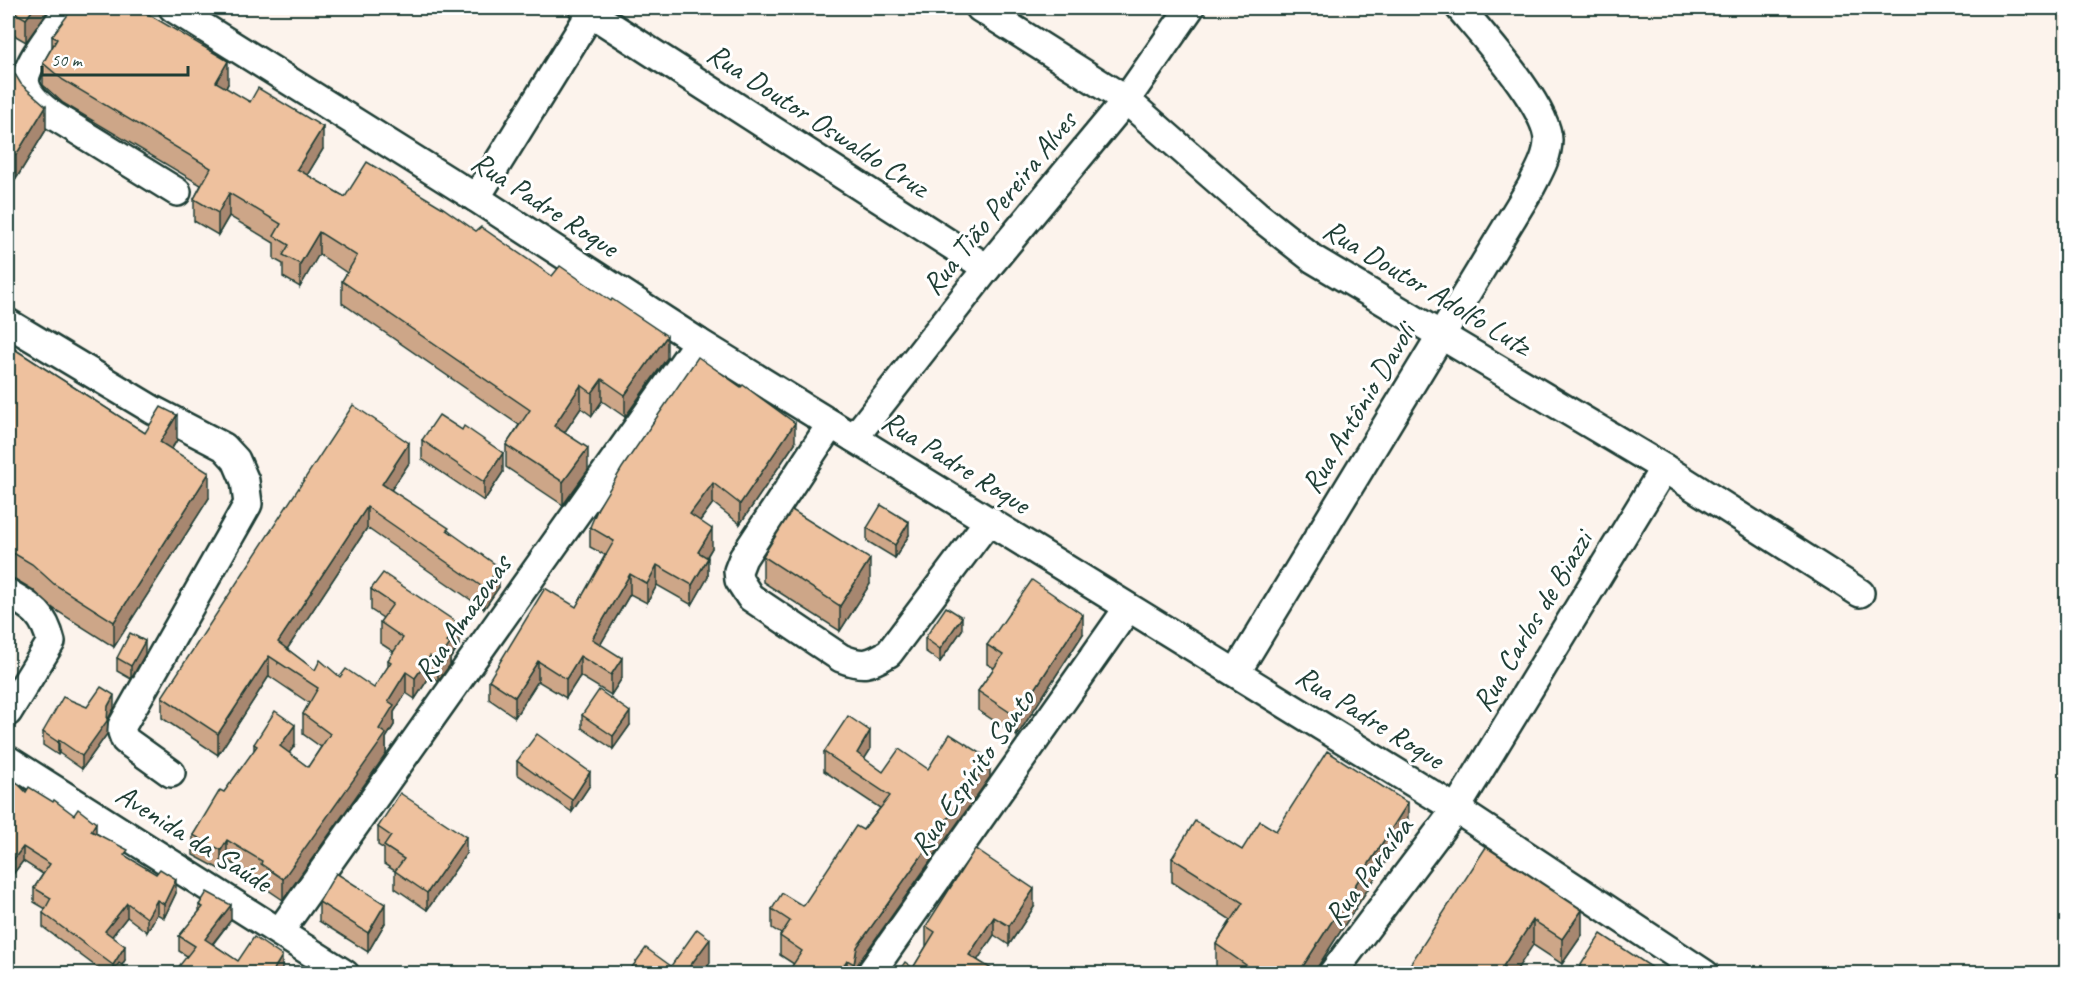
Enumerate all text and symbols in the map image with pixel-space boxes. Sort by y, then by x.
street label: Rua Doutor Oswaldo Cruz [700,34,938,207]
scale bar [42,39,188,77]
text: 50 m [51,49,84,71]
street label: Rua Tião Pereira Alves [913,101,1087,303]
street label: Rua Padre Roque [464,142,627,267]
street label: Rua Doutor Adolfo Lutz [1316,210,1541,366]
street label: Rua Antônio Davoli [1292,313,1426,500]
street label: Rua Padre Roque [875,401,1039,524]
street label: Rua Carlos de Biazzi [1463,521,1603,718]
street label: Rua Amazonas [405,545,521,689]
street label: Rua Padre Roque [1289,656,1453,779]
street label: Rua Espírito Santo [901,681,1044,862]
street label: Avenida da Saúde [109,775,281,902]
street label: Rua Paraíba [1315,808,1422,933]

